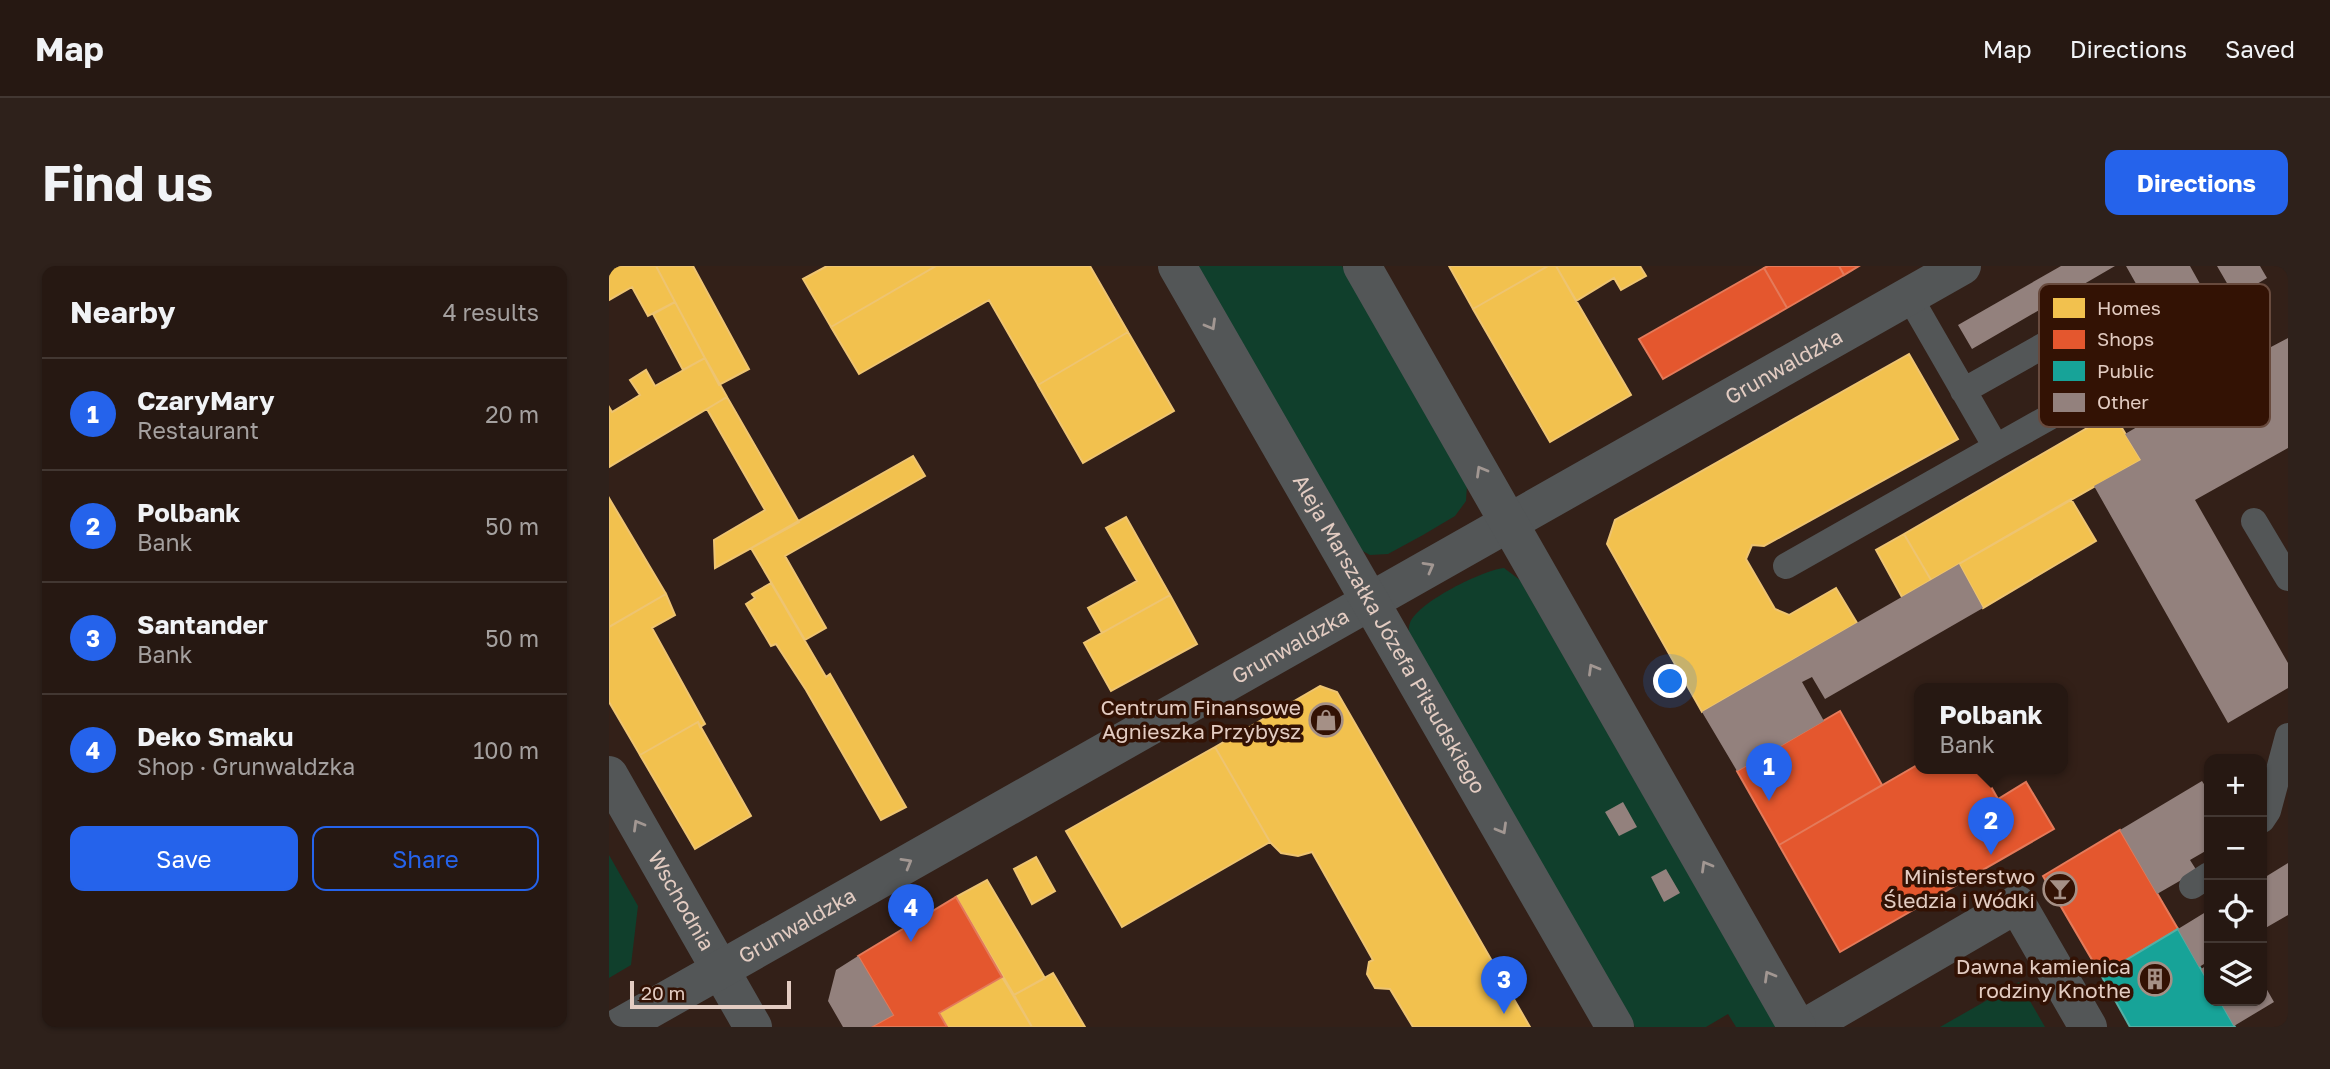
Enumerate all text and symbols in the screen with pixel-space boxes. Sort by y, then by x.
text: Map [35,29,104,68]
text: Map [1983,34,2032,63]
text: Directions [2070,34,2187,63]
text: Saved [2225,34,2295,63]
button: Directions [2105,150,2288,215]
text: Find us [42,153,213,212]
legend [2039,284,2270,427]
text: Nearby [70,294,175,330]
text: Homes [2097,296,2161,319]
text: 4 results [443,298,539,326]
one-way arrow [1202,318,1215,331]
street label: Grunwaldzka [1720,323,1847,410]
text: Shops [2097,327,2154,350]
text: Public [2097,359,2154,382]
text: CzaryMary [137,385,275,416]
text: Other [2097,390,2149,413]
text: 1 [87,400,99,428]
text: 20 m [485,400,539,428]
text: Restaurant [137,416,259,444]
one-way arrow [1476,466,1489,479]
street label: Aleja Marszałka Józefa Piłsudskiego [1288,470,1492,798]
text: Polbank [137,497,240,528]
text: 2 [86,512,100,540]
text: 50 m [485,512,539,540]
text: Bank [137,528,193,556]
one-way arrow [1422,562,1434,575]
street label: Grunwaldzka [1227,602,1353,689]
text: Santander [137,609,268,640]
text: 3 [86,624,100,652]
text: 50 m [485,624,539,652]
text: Bank [137,640,193,668]
one-way arrow [1588,664,1601,677]
your location [1653,664,1687,698]
popup [1914,683,2068,774]
place label: Centrum Finansowe Agnieszka Przybysz [1100,694,1301,744]
text: Polbank [1939,699,2043,730]
shop icon: Centrum Finansowe Agnieszka Przybysz [1307,701,1345,739]
text: Deko Smaku [137,721,293,752]
text: Bank [1939,730,1995,758]
text: 4 [86,736,100,764]
text: 100 m [473,736,539,764]
pin: 1 [1746,743,1792,801]
text: Shop · Grunwaldzka [137,752,355,780]
map controls [2204,754,2267,1006]
button: + [2204,754,2267,817]
pin: 2 [1968,797,2014,855]
button: − [2204,817,2267,880]
one-way arrow [633,820,646,833]
one-way arrow [1494,821,1507,834]
button: Save [70,826,298,891]
button: Share [312,826,539,891]
street label: Wschodnia [643,846,721,955]
one-way arrow [900,858,913,871]
one-way arrow [1701,861,1714,874]
place label: Ministerstwo Śledzia i Wódki [1883,863,2035,913]
bar icon: Ministerstwo Śledzia i Wódki [2041,870,2079,908]
button: locate [2204,880,2267,943]
street label: Grunwaldzka [734,882,860,969]
pin: 4 [888,884,934,942]
button: layers [2204,943,2267,1006]
place label: Dawna kamienica rodziny Knothe [1956,953,2131,1003]
pin: 3 [1481,956,1527,1014]
building icon: Dawna kamienica rodziny Knothe [2136,960,2174,998]
one-way arrow [1764,971,1777,984]
scale bar [630,978,791,1010]
text: 20 m [641,981,685,1004]

